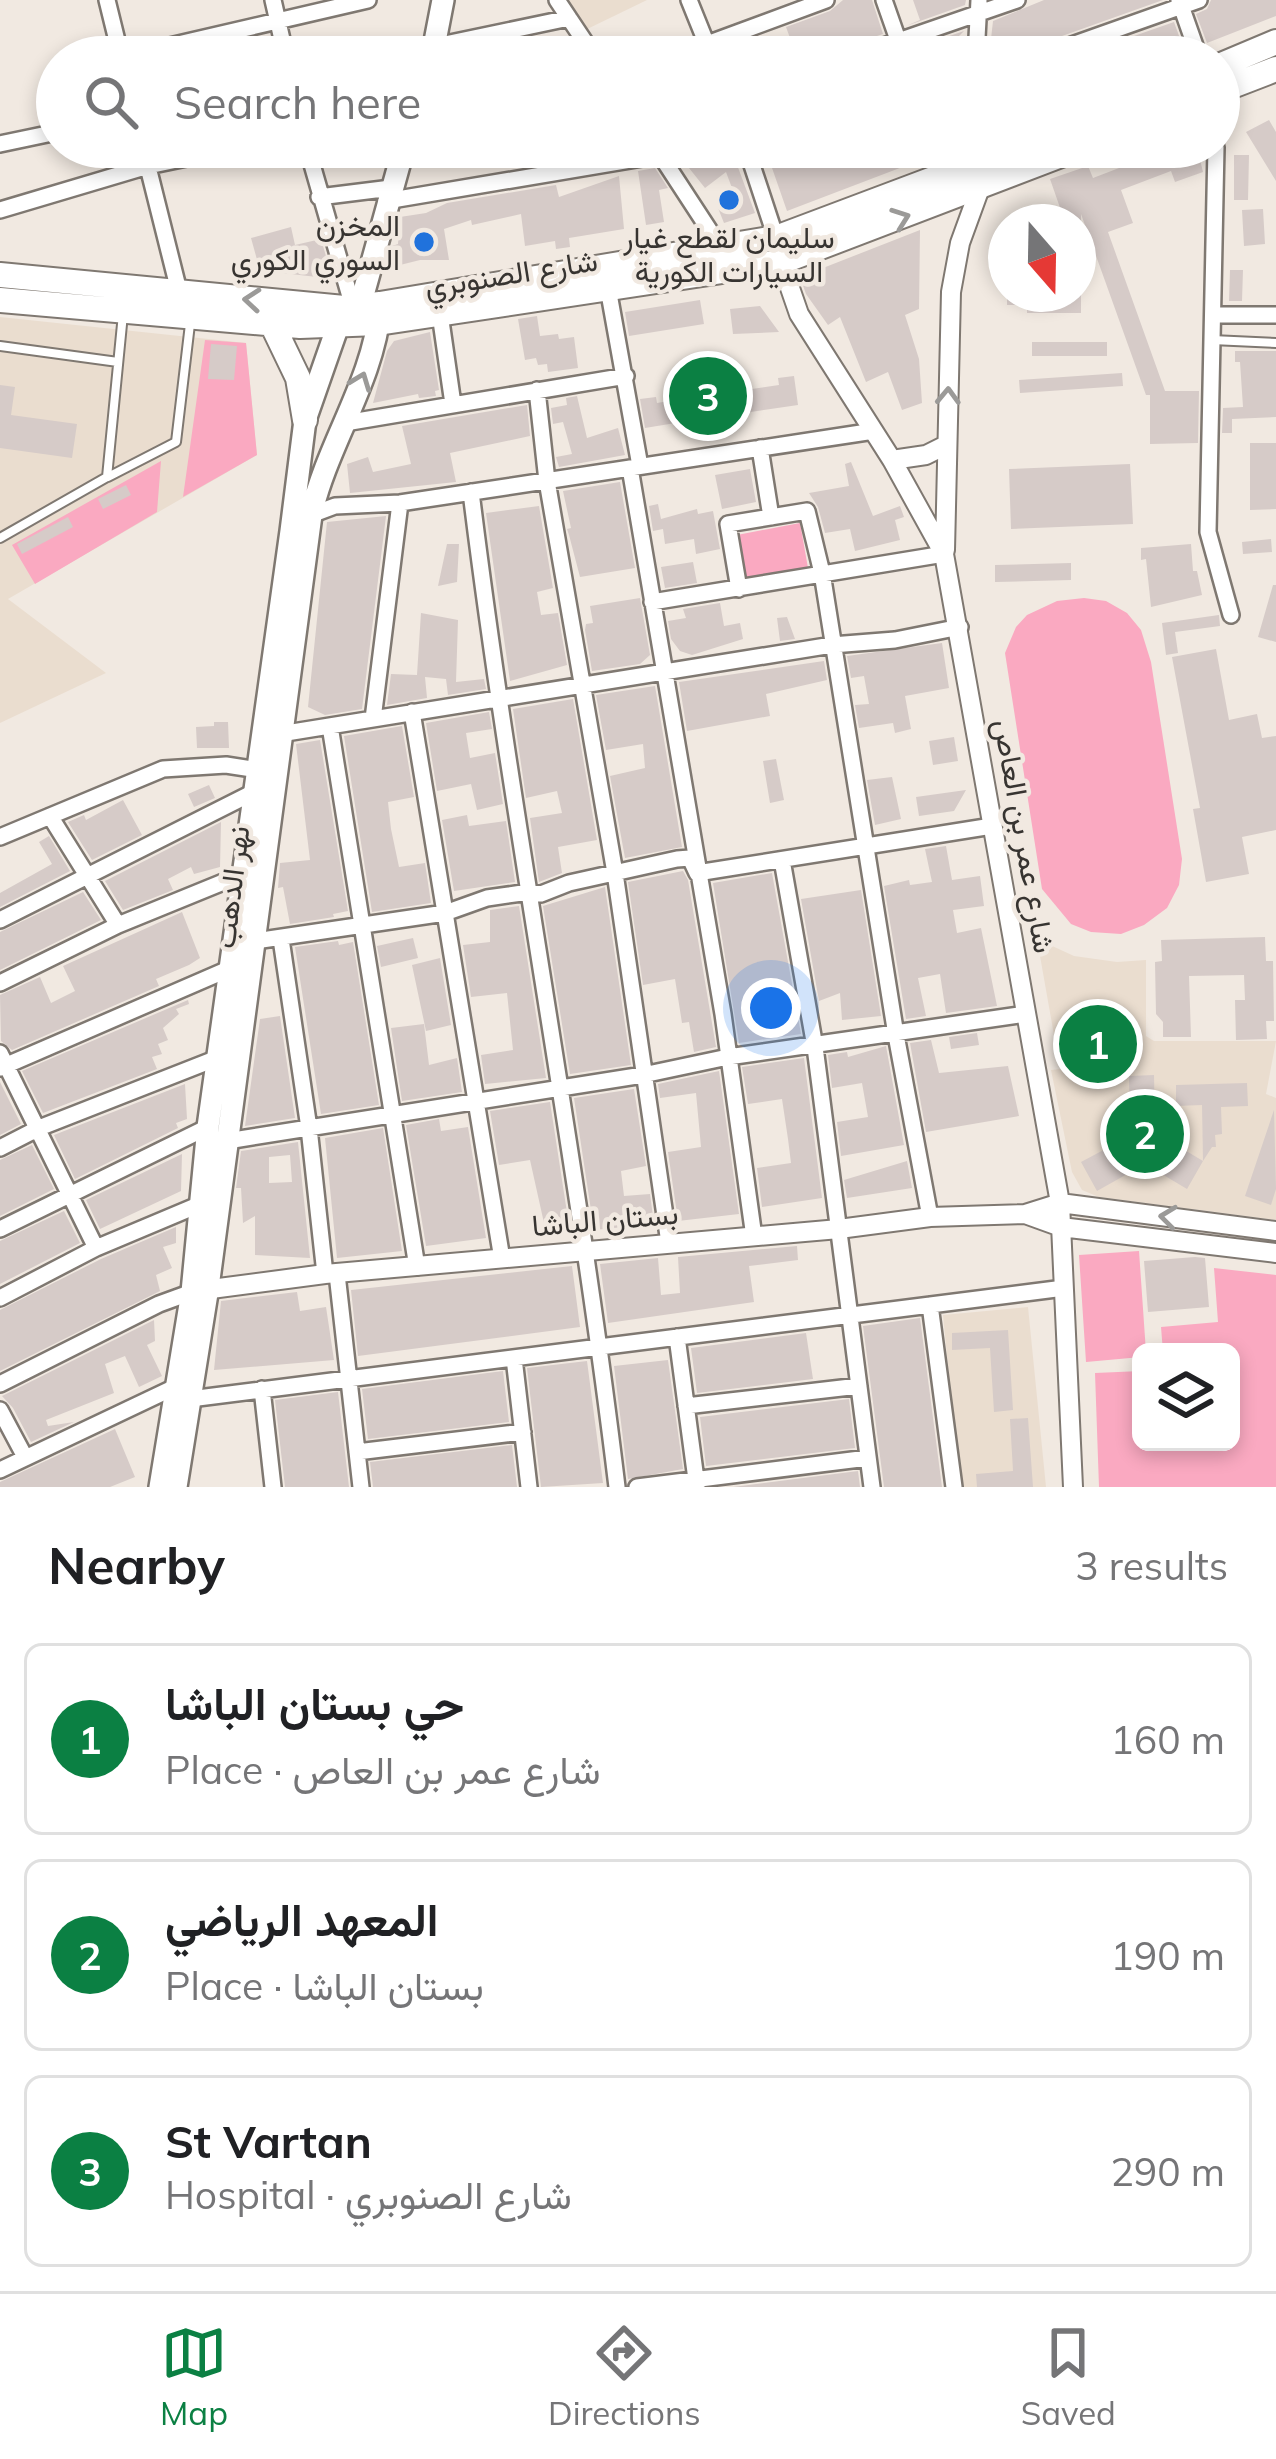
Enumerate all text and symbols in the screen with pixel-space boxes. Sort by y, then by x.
search box [36,36,1240,168]
icon: search [78,69,144,135]
text: Search here [174,74,421,130]
marker: سليمان لقطع غيار السيارات الكورية [716,187,742,213]
north arrow [988,204,1096,312]
place label: المخزن السوري الكوري [231,206,400,284]
one-way arrow [889,207,910,232]
place label: سليمان لقطع غيار السيارات الكورية [622,218,835,290]
marker: المخزن السوري الكوري [411,229,437,255]
street label: شارع الصنوبري [422,241,601,311]
one-way arrow [242,288,261,314]
pin: 3 [669,351,747,441]
one-way arrow [346,371,371,392]
one-way arrow [934,386,960,405]
street label: شارع عمر بن العاص [984,716,1064,956]
street label: نهر الدهب [205,824,257,950]
your location [741,978,801,1038]
pin: 1 [1059,999,1137,1089]
pin: 2 [1106,1089,1184,1179]
street label: بستان الباشا [530,1194,680,1244]
one-way arrow [1158,1205,1178,1231]
map controls [1132,1343,1240,1451]
button: layers [1132,1343,1240,1451]
text: Nearby [48,1533,225,1597]
text: 3 results [1075,1541,1228,1590]
text: حي بستان الباشا [165,1675,464,1731]
text: 1 [78,1715,102,1764]
text: 160 m [1110,1715,1225,1764]
text: Place · شارع عمر بن العاص [165,1745,600,1794]
text: المعهد الرياضي [165,1891,439,1947]
text: 2 [78,1931,102,1980]
text: 190 m [1110,1931,1225,1980]
text: Place · بستان الباشا [165,1961,484,2010]
text: St Vartan [165,2113,372,2169]
text: 3 [78,2147,102,2196]
text: 290 m [1110,2147,1225,2196]
text: Hospital · شارع الصنوبري [165,2170,572,2219]
tab: Map [160,2320,228,2433]
tab: Directions [548,2320,701,2433]
tab: Saved [1021,2320,1116,2433]

